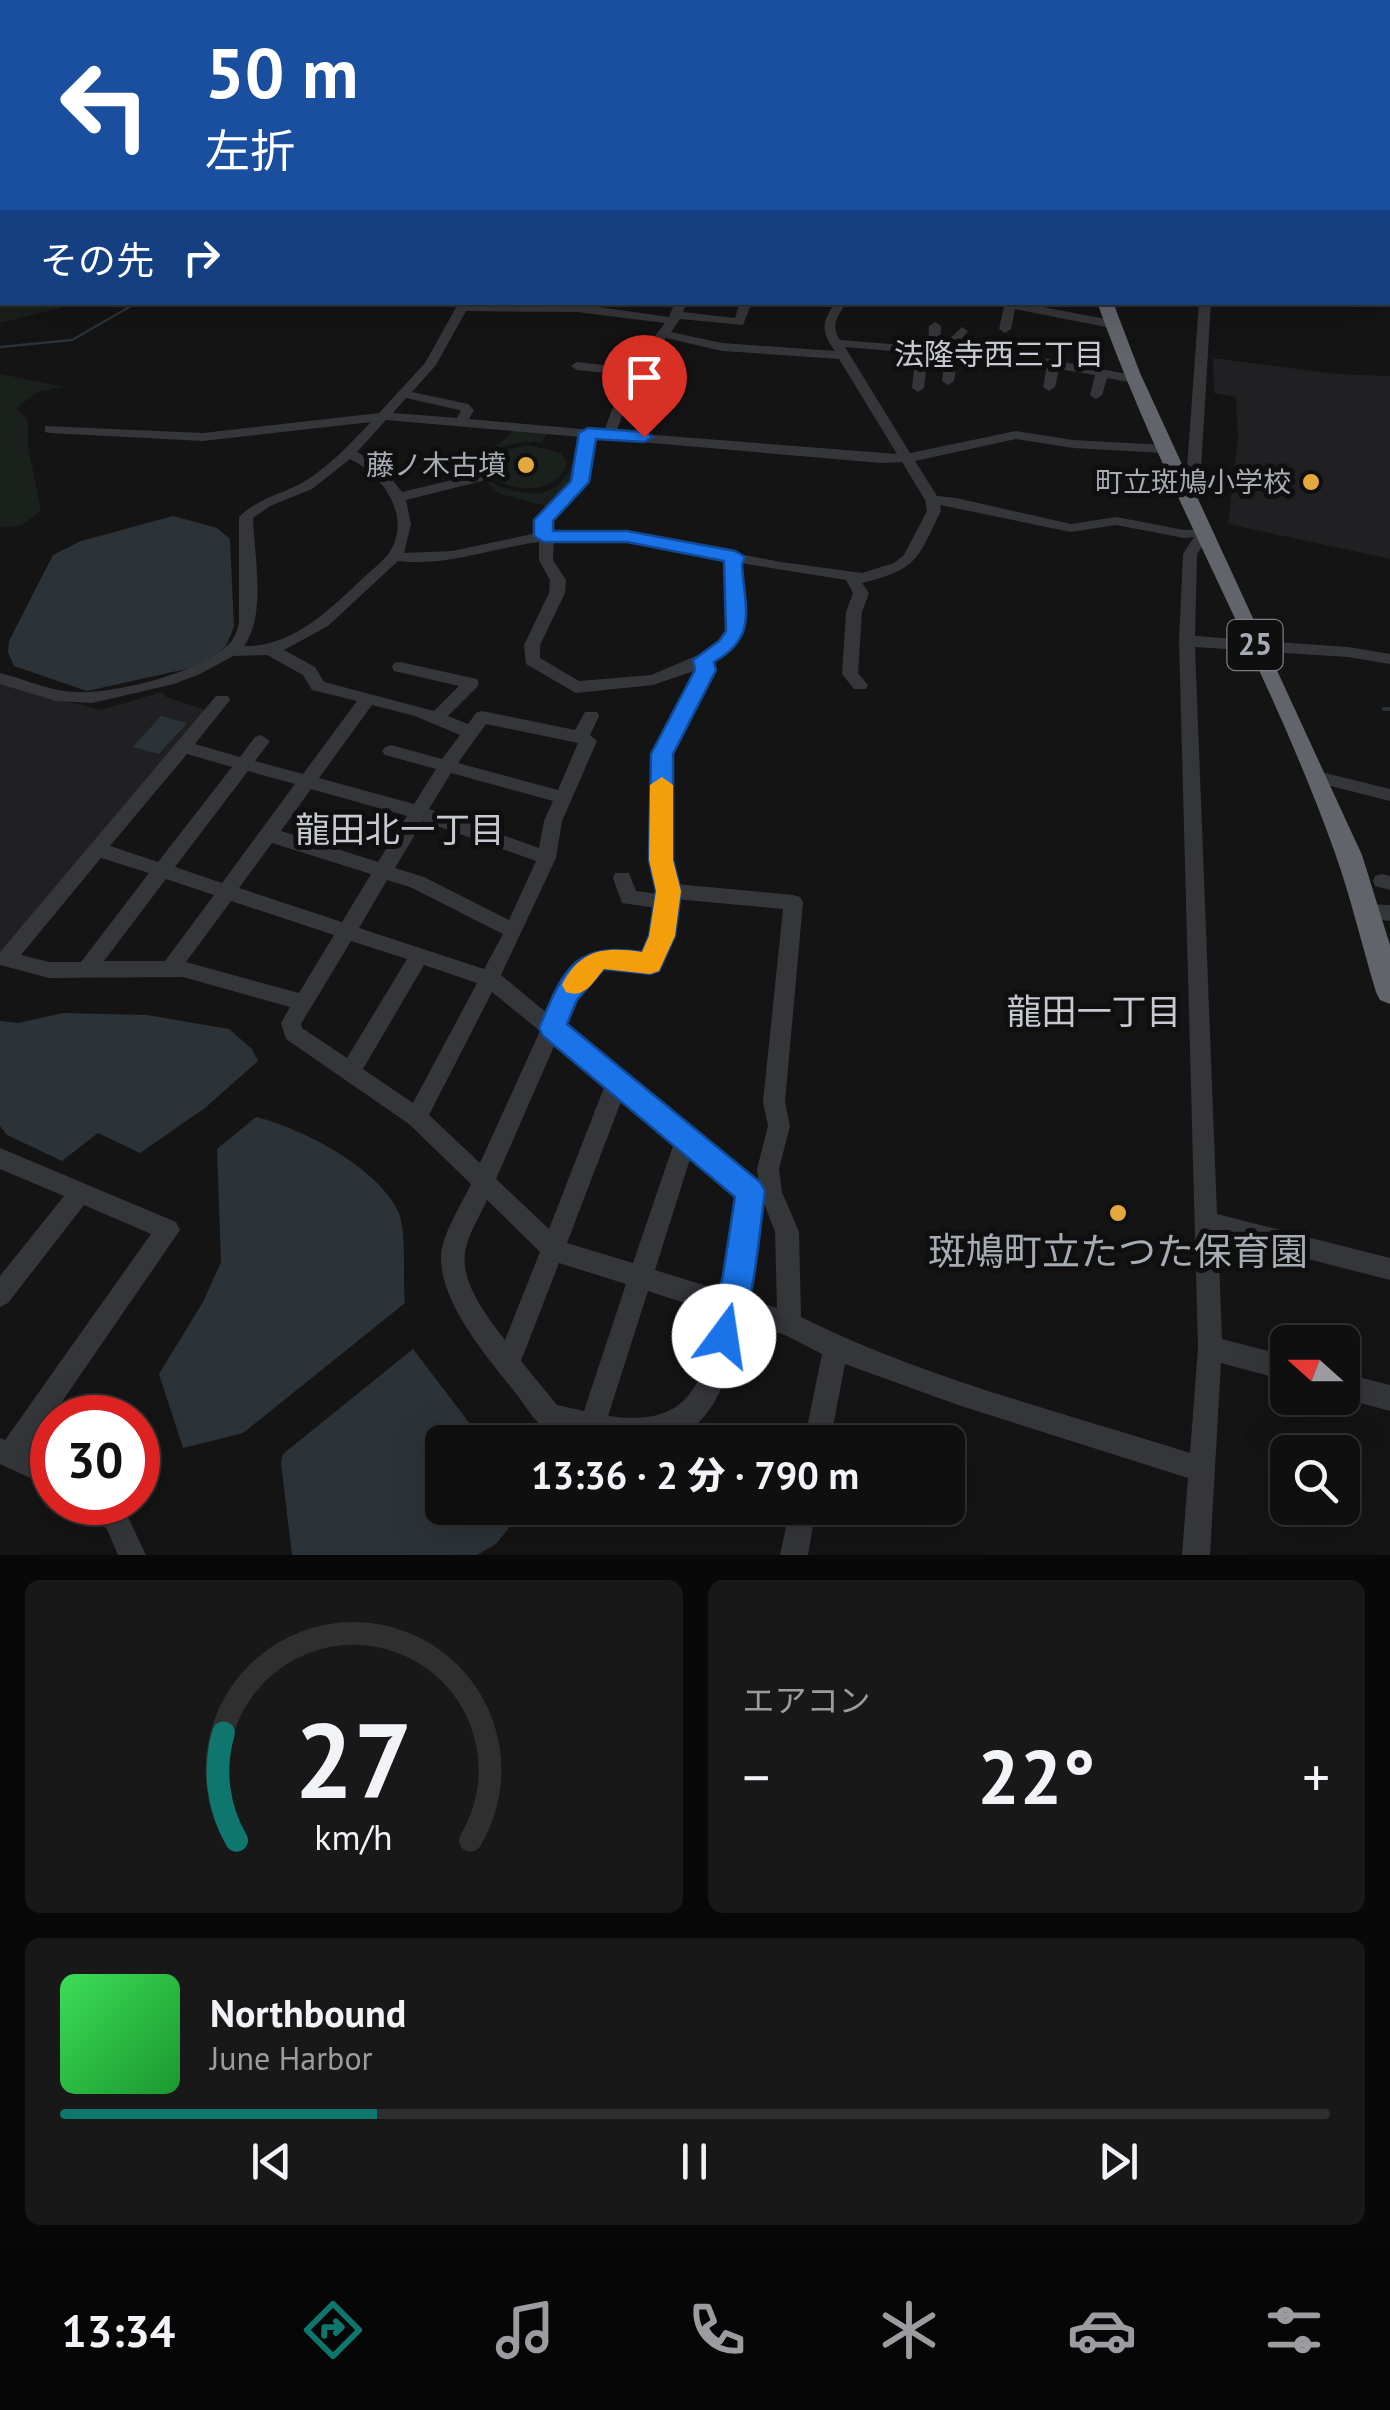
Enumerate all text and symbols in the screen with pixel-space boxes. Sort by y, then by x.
text: 50 m [205,27,358,117]
icon: left [40,40,170,170]
text: 左折 [205,121,295,179]
icon: right [174,230,229,285]
text: その先 [40,235,154,284]
district label: 法隆寺西三丁目 [894,334,1104,373]
pin [602,335,687,438]
icon: arrive [617,350,672,405]
place label: 藤ノ木古墳 [366,446,506,483]
marker: 藤ノ木古墳 [515,454,537,476]
place label: 町立斑鳩小学校 [1095,463,1291,500]
marker: 町立斑鳩小学校 [1300,471,1322,493]
road number: 25 [1228,620,1282,670]
district label: 龍田北一丁目 [295,806,505,852]
district label: 龍田一丁目 [1006,988,1182,1034]
marker: 斑鳩町立たつた保育園 [1107,1202,1129,1224]
place label: 斑鳩町立たつた保育園 [928,1226,1308,1275]
position arrow [672,1284,776,1388]
north arrow [1270,1325,1360,1415]
map controls [1270,1325,1360,1525]
speed limit sign: 30 [30,1395,160,1525]
button: search [1270,1435,1360,1525]
text: 13:36 · 2 分 · 790 m [531,1450,859,1499]
text: エアコン [743,1679,871,1721]
text: 27 [295,1692,413,1827]
text: 22° [977,1728,1095,1825]
text: − [743,1741,770,1812]
text: + [1302,1741,1330,1812]
text: km/h [315,1814,393,1860]
text: Northbound [210,1988,406,2037]
text: June Harbor [210,2037,372,2079]
icon: previous [244,2134,299,2189]
icon: pause [667,2134,722,2189]
icon: next [1091,2134,1146,2189]
icon: directions [298,2295,368,2365]
icon: music [490,2295,560,2365]
icon: phone [682,2295,752,2365]
icon: climate [874,2295,944,2365]
icon: car [1067,2295,1137,2365]
icon: filters [1259,2295,1329,2365]
text: 13:34 [61,2301,175,2359]

